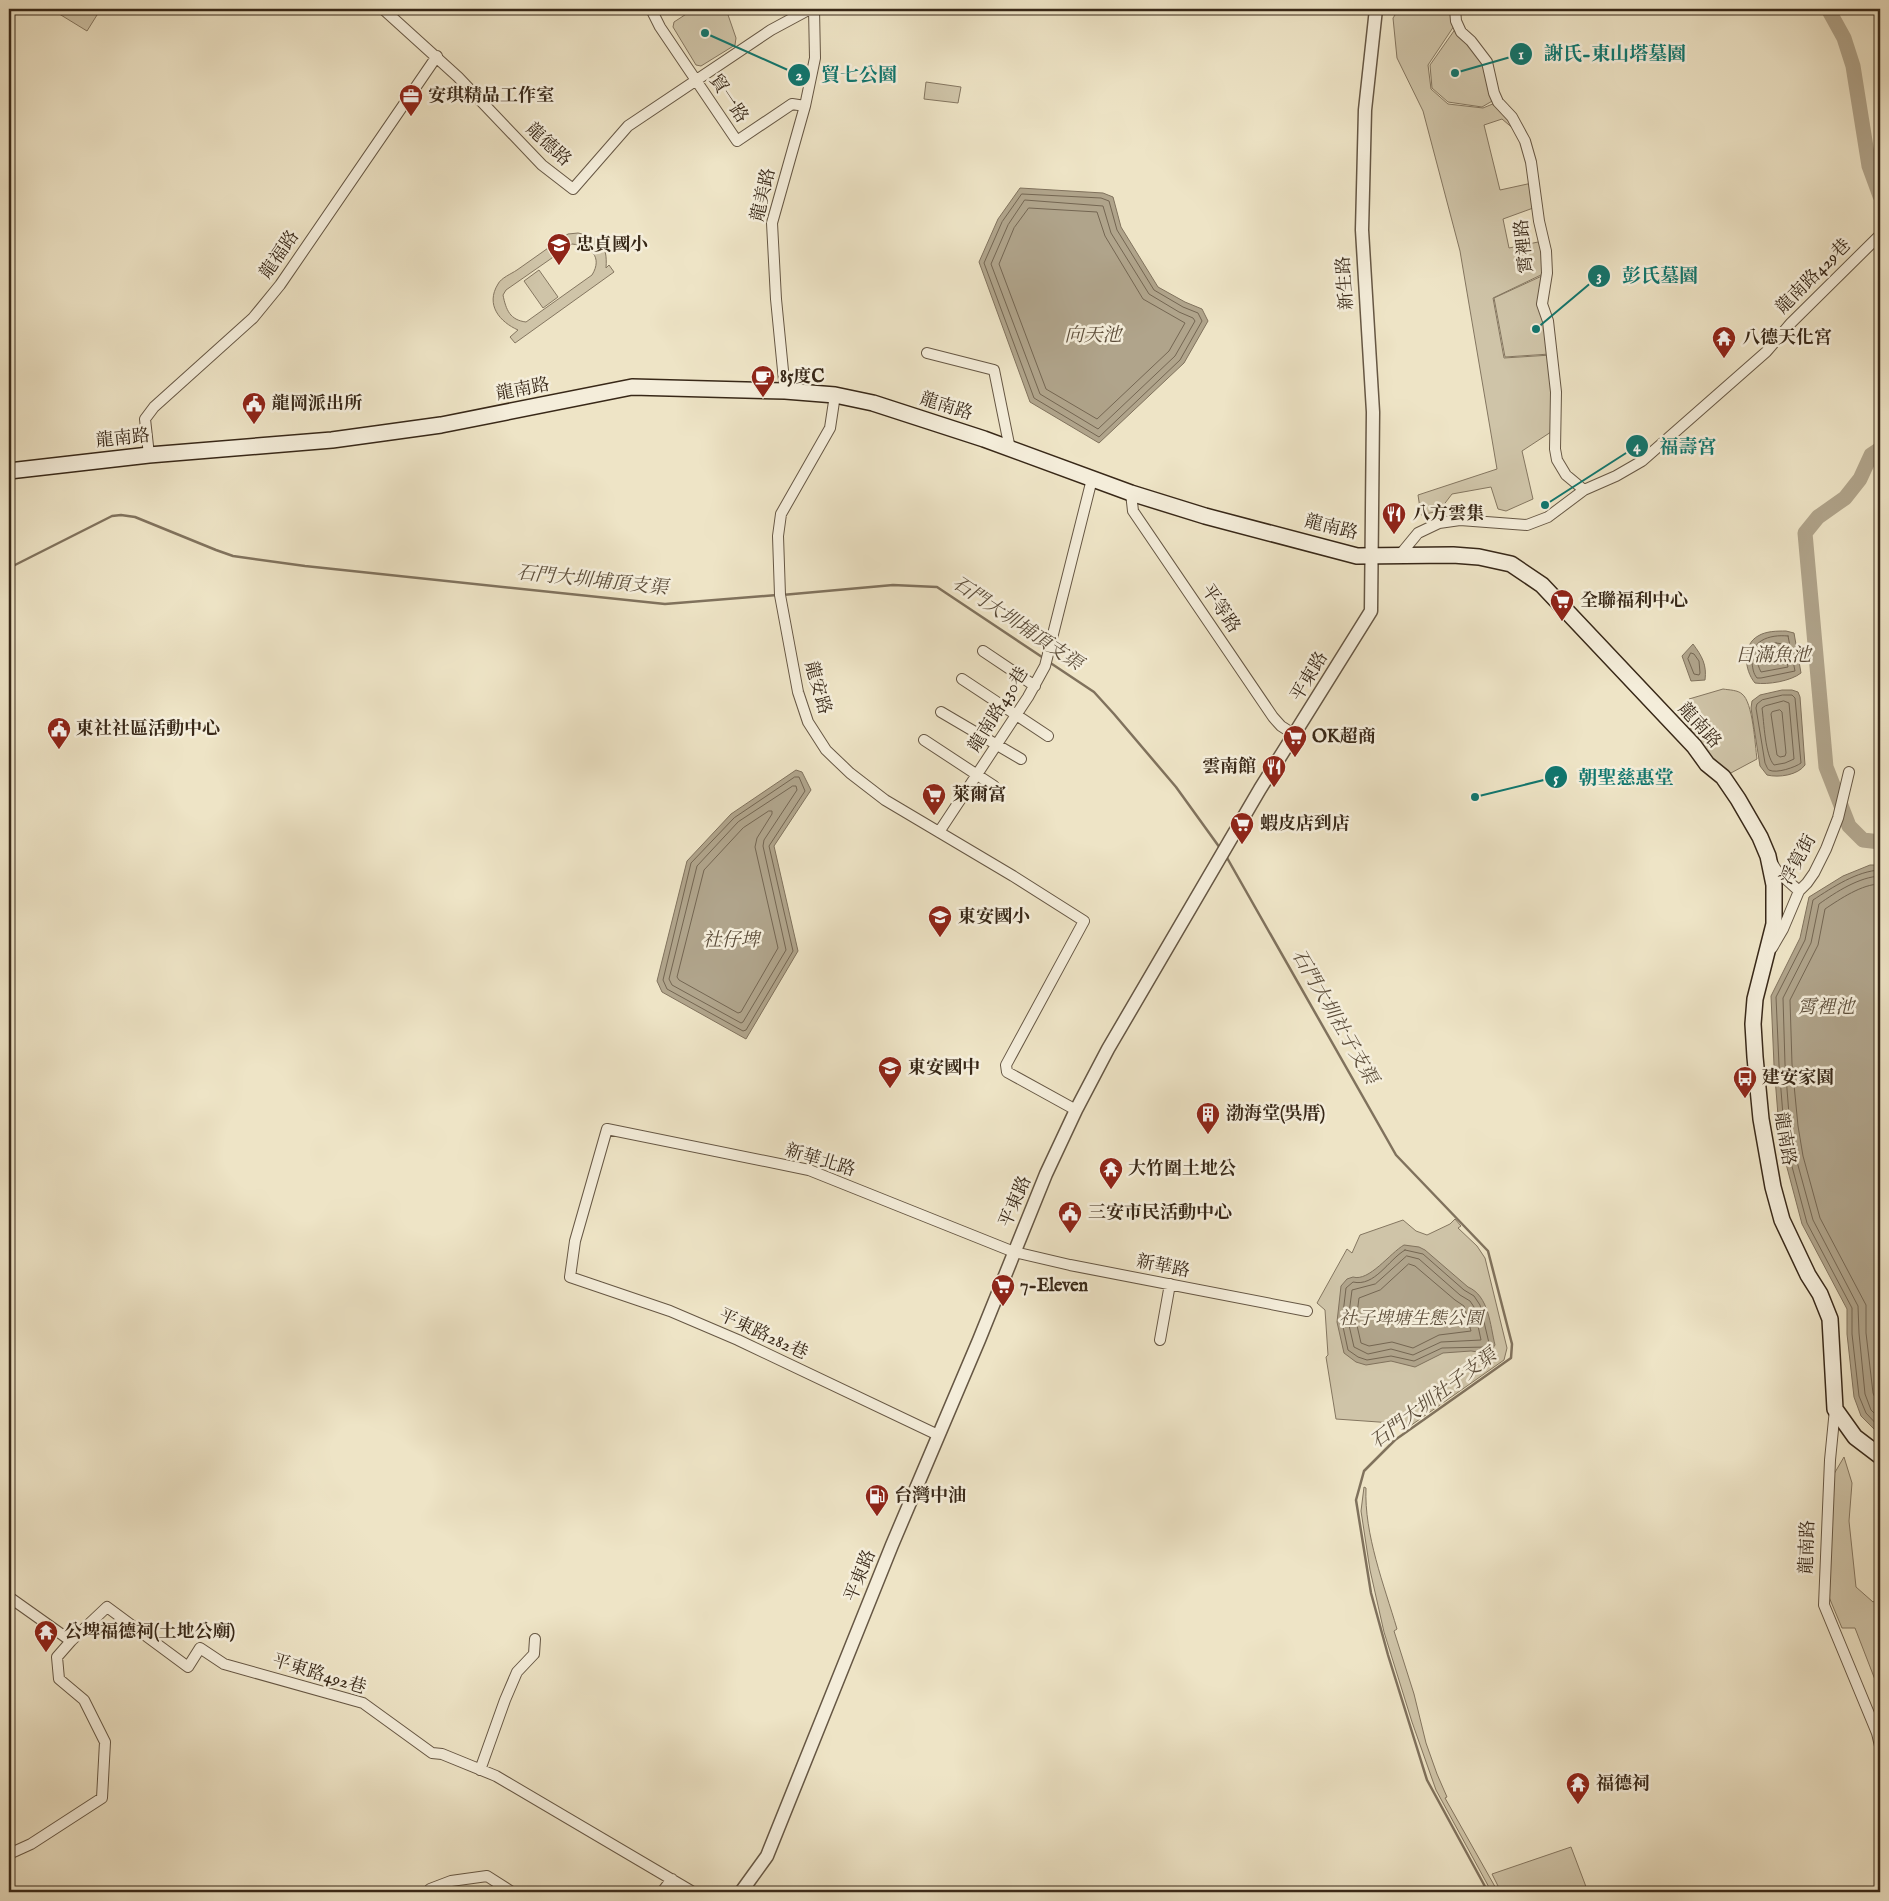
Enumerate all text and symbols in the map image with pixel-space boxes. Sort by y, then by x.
callout: 謝氏-東山塔墓園 [1509,37,1696,71]
text: 謝氏-東山塔墓園 [1544,43,1686,67]
text: 1 [1518,45,1524,64]
callout: 貿七公園 [786,58,907,92]
text: 貿七公園 [821,64,897,88]
text: 2 [795,66,803,85]
street label: 貿一路 [703,70,753,128]
office icon: 安琪精品工作室 [398,83,424,117]
place label: 安琪精品工作室 [428,85,554,108]
street label: 龍德路 [520,118,576,172]
street label: 龍美路 [747,166,781,224]
street label: 霄裡路 [1511,218,1539,274]
street label: 龍福路 [255,226,305,284]
school or university icon: 忠貞國小 [546,232,572,266]
place label: 忠貞國小 [576,234,648,257]
street label: 龍南路429巷 [1772,235,1856,319]
street label: 新生路 [1333,255,1359,311]
callout: 彭氏墓園 [1587,259,1708,293]
text: 彭氏墓園 [1622,265,1698,289]
text: 3 [1596,267,1602,286]
water label: 向天池 [1064,324,1123,348]
temple icon: 八德天化宮 [1711,325,1737,359]
place label: 八德天化宮 [1742,327,1832,350]
cafe icon: 85度C [750,364,776,398]
place label: 85度C [780,366,825,389]
street label: 龍南路 [494,374,552,406]
street label: 龍南路 [917,388,975,426]
public building icon: 龍岡派出所 [241,391,267,425]
place label: 龍岡派出所 [272,393,363,416]
street label: 龍南路 [95,425,151,453]
callout: 福壽宮 [1625,429,1727,463]
text: 福壽宮 [1659,436,1717,460]
text: 4 [1633,437,1641,456]
restaurant icon: 八方雲集 [1381,501,1407,535]
place label: 八方雲集 [1412,503,1484,526]
street label: 龍南路 [1302,510,1360,546]
water label: 石門大圳埔頂支渠 [515,561,672,601]
water label: 石門大圳埔頂支渠 [947,572,1089,678]
street label: 平等路 [1195,580,1245,638]
supermarket icon: 全聯福利中心 [1549,588,1575,622]
place label: 全聯福利中心 [1580,590,1688,613]
water label: 日滿魚池 [1735,644,1813,668]
street label: 平東路 [1286,648,1334,706]
street label: 龍安路 [799,659,835,717]
street label: 龍南路430巷 [964,663,1034,757]
street label: 龍南路 [1672,698,1726,754]
public building icon: 東社社區活動中心 [46,716,72,750]
place label: 東社社區活動中心 [76,718,220,741]
supermarket icon: OK超商 [1282,724,1308,758]
place label: OK超商 [1312,726,1376,749]
restaurant icon: 雲南館 [1261,754,1287,788]
place label: 雲南館 [1202,756,1256,779]
callout: 朝聖慈惠堂 [1543,760,1683,794]
text: 朝聖慈惠堂 [1578,767,1674,791]
text: 5 [1553,769,1559,788]
supermarket icon: 萊爾富 [921,782,947,816]
place label: 萊爾富 [952,784,1006,807]
supermarket icon: 蝦皮店到店 [1229,811,1255,845]
place label: 蝦皮店到店 [1260,813,1350,836]
street label: 浮筧街 [1776,831,1822,889]
school or university icon: 東安國小 [927,904,953,938]
place label: 東安國小 [958,906,1030,929]
water label: 社仔埤 [702,929,762,953]
water label: 石門大圳社子支渠 [1286,945,1384,1091]
water label: 霄裡池 [1797,996,1856,1020]
school or university icon: 東安國中 [877,1055,903,1089]
place label: 東安國中 [908,1057,980,1080]
bus stop icon: 建安家園 [1732,1065,1758,1099]
place label: 建安家園 [1762,1067,1834,1090]
building icon: 渤海堂(吳厝) [1195,1101,1221,1135]
place label: 渤海堂(吳厝) [1226,1103,1325,1126]
street label: 龍南路 [1768,1111,1800,1167]
street label: 新華北路 [782,1139,858,1183]
temple icon: 大竹圍土地公 [1098,1156,1124,1190]
place label: 大竹圍土地公 [1128,1158,1236,1181]
street label: 平東路 [995,1173,1037,1231]
public building icon: 三安市民活動中心 [1057,1200,1083,1234]
place label: 三安市民活動中心 [1088,1202,1232,1225]
street label: 新華路 [1134,1251,1192,1283]
supermarket icon: 7-Eleven [990,1273,1016,1307]
place label: 7-Eleven [1020,1275,1089,1298]
street label: 平東路282巷 [715,1304,811,1366]
park label: 社子埤塘生態公園 [1339,1308,1486,1331]
water label: 石門大圳社子支渠 [1366,1342,1504,1454]
fuel station icon: 台灣中油 [864,1483,890,1517]
place label: 台灣中油 [894,1485,966,1508]
street label: 龍南路 [1796,1520,1820,1574]
street label: 平東路 [840,1547,882,1605]
temple icon: 公埤福德祠(土地公廟) [33,1619,59,1653]
place label: 公埤福德祠(土地公廟) [64,1621,235,1644]
street label: 平東路492巷 [269,1650,369,1700]
temple icon: 福德祠 [1565,1771,1591,1805]
place label: 福德祠 [1596,1773,1650,1796]

